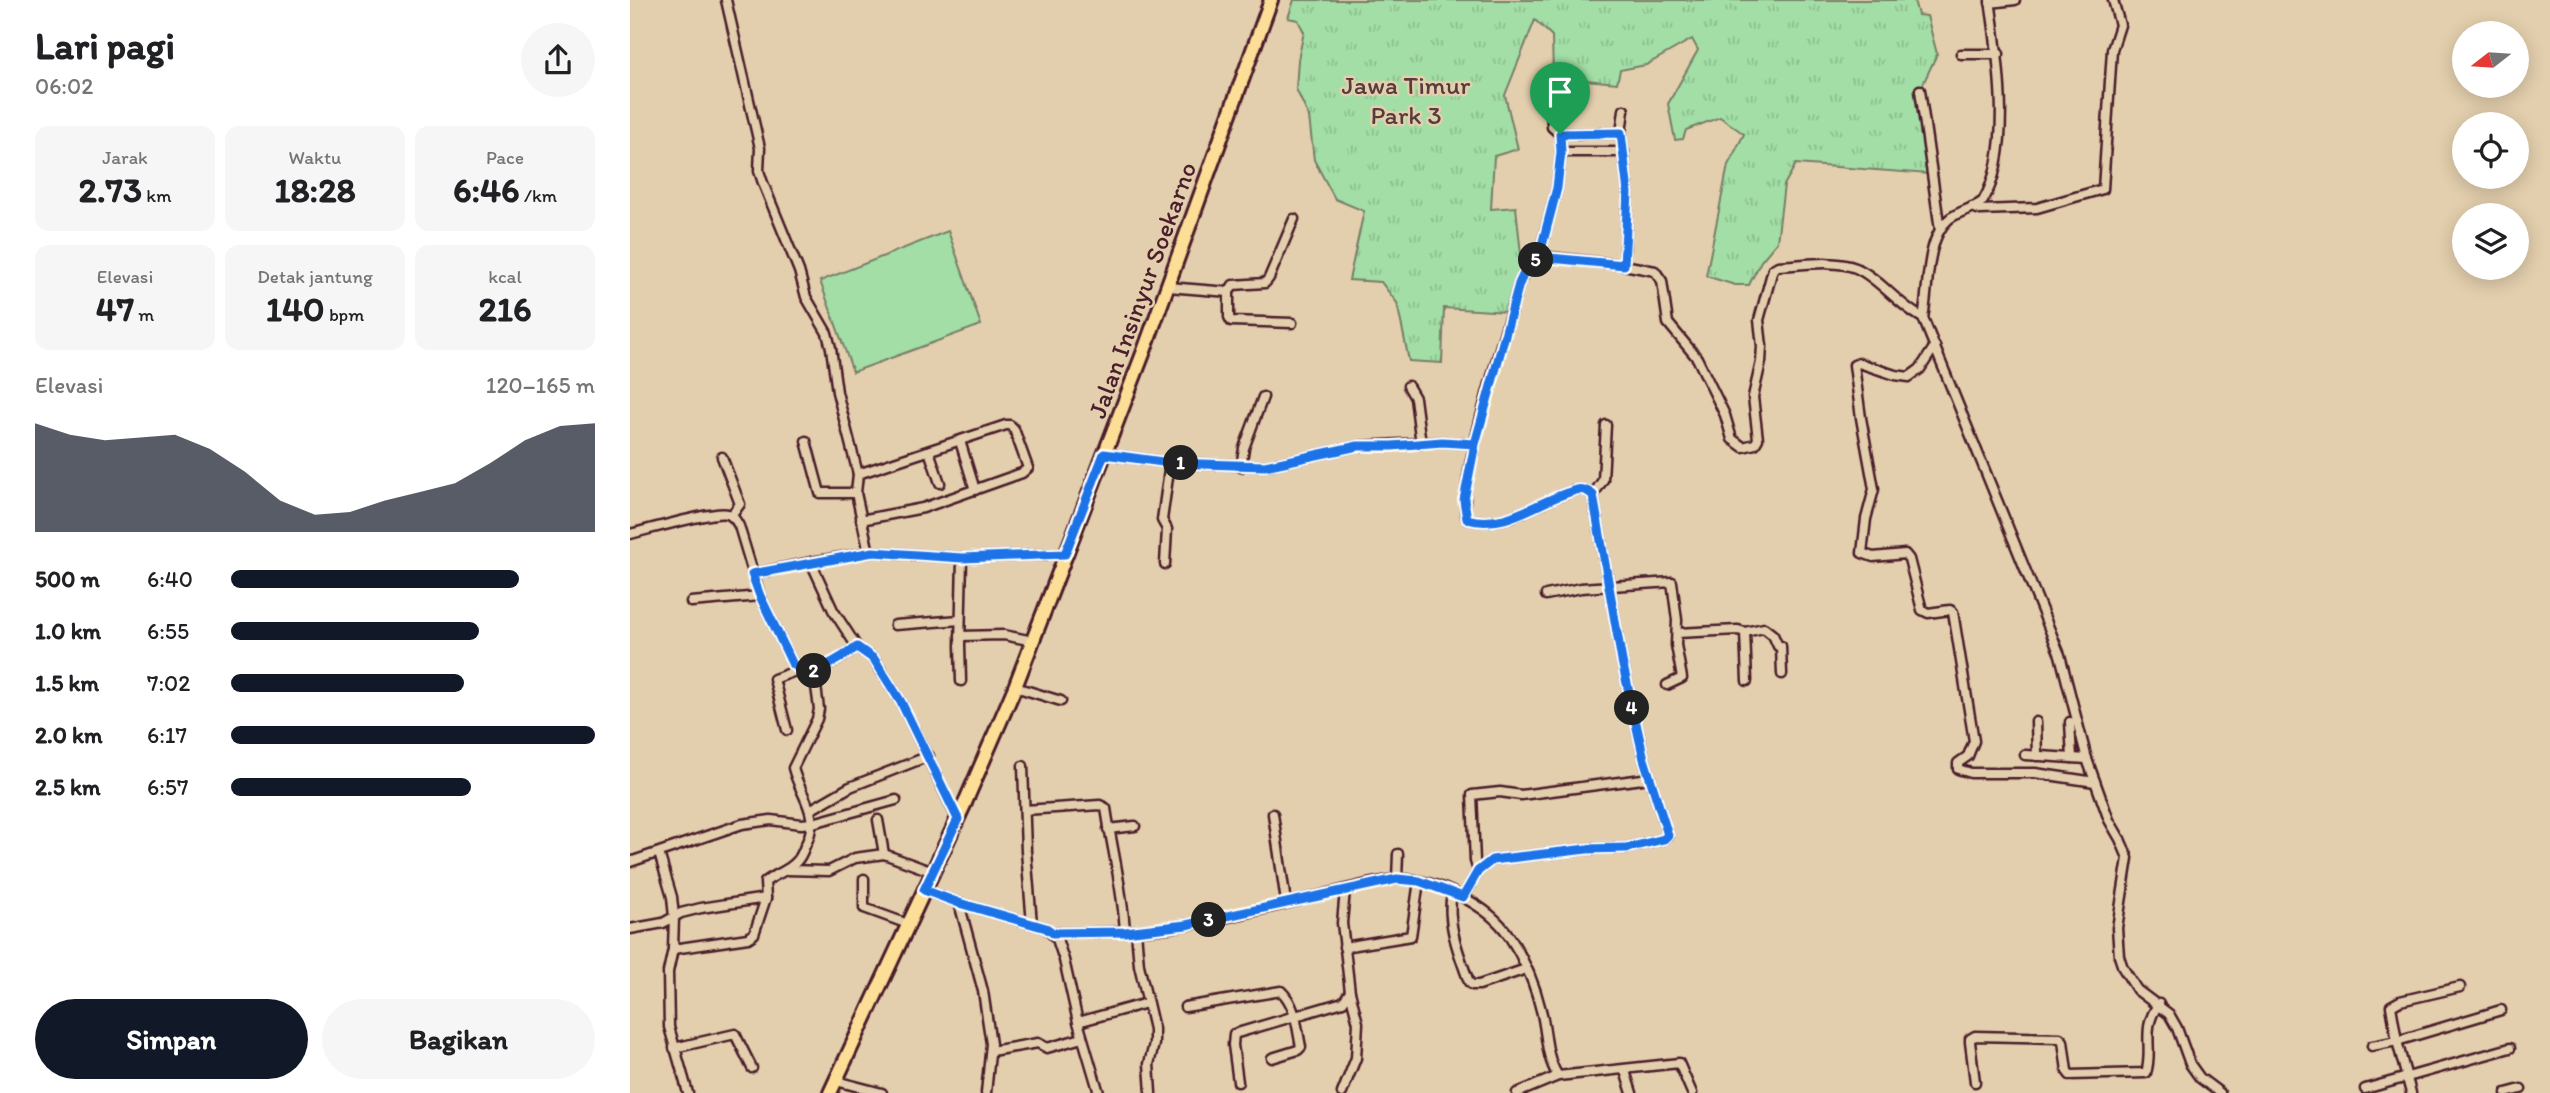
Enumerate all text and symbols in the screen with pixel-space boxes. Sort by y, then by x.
north arrow [2452,21,2529,98]
map controls [2452,21,2529,280]
text: Lari pagi [35,23,175,69]
button: share [521,23,595,97]
pin [1530,62,1590,134]
park label: Jawa Timur Park 3 [1342,69,1471,131]
text: 06:02 [35,72,93,100]
icon: arrive [1541,73,1579,111]
button: locate [2452,112,2529,189]
text: Jarak [102,146,148,169]
text: Waktu [289,146,341,169]
text: Pace [486,146,524,169]
street label: Jalan Insinyur Soekarno [1081,158,1203,422]
text: 2.73 [79,169,142,211]
text: 18:28 [274,169,356,211]
text: 6:46 [453,169,520,211]
text: km [142,184,171,207]
text: /km [520,184,557,207]
button: layers [2452,203,2529,280]
pin: 5 [1518,243,1553,278]
text: 5 [1531,248,1540,271]
text: Elevasi [97,265,153,288]
text: Detak jantung [257,265,373,288]
text: kcal [488,265,522,288]
text: 47 [96,288,134,330]
text: 140 [266,288,325,330]
text: 216 [478,288,532,330]
text: m [134,303,154,326]
text: bpm [325,303,364,326]
text: Elevasi [35,371,103,399]
text: 120–165 m [486,371,595,399]
pin: 1 [1164,446,1198,480]
text: 1 [1176,451,1185,474]
text: 500 m [35,565,100,593]
text: 6:40 [147,565,193,593]
text: 1.0 km [35,617,101,645]
text: 6:55 [147,617,189,645]
pin: 2 [796,654,832,688]
text: 2 [809,659,819,682]
text: 1.5 km [35,669,99,697]
text: 7:02 [147,669,190,697]
pin: 4 [1614,690,1650,726]
text: 4 [1626,696,1637,719]
text: 2.0 km [35,721,103,749]
text: 6:17 [147,721,187,749]
text: 2.5 km [35,773,100,801]
text: 6:57 [147,773,188,801]
pin: 3 [1192,902,1226,937]
text: 3 [1203,908,1214,931]
button: Simpan [35,999,308,1079]
button: Bagikan [322,999,595,1079]

